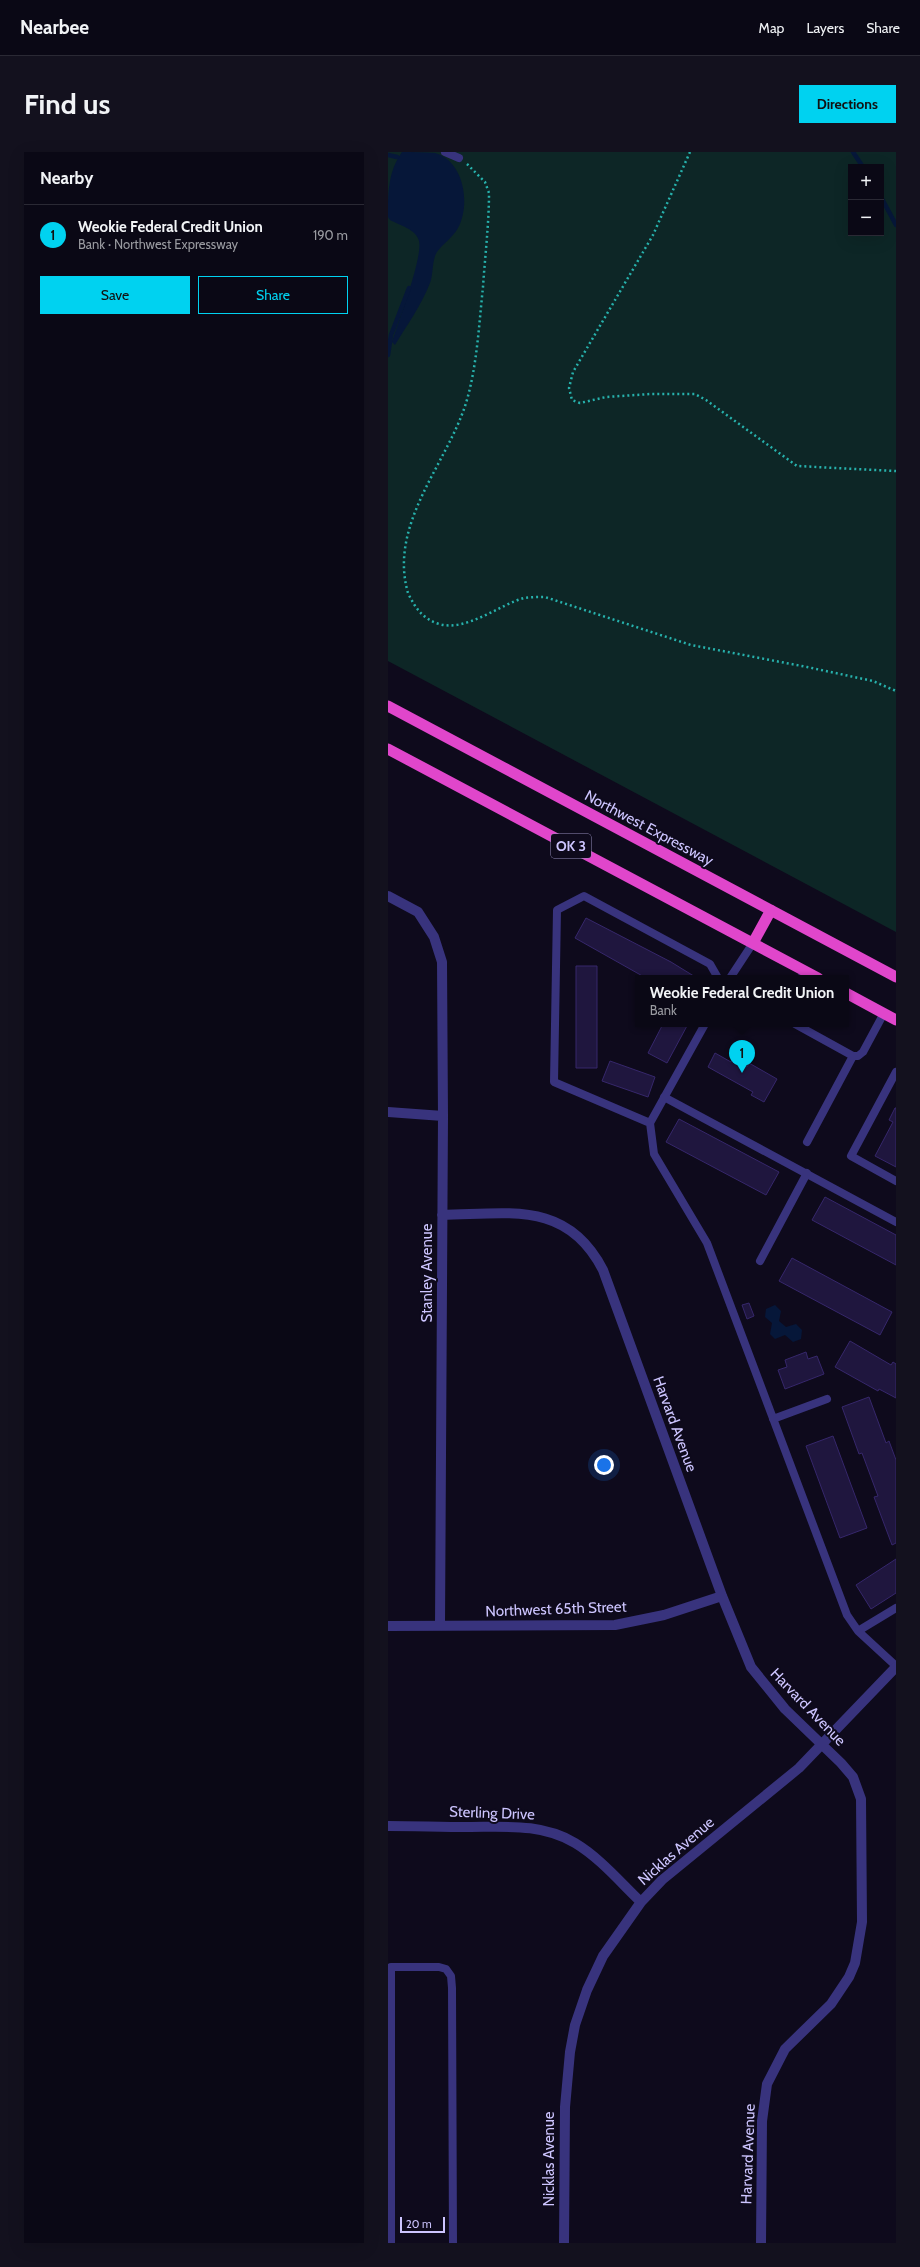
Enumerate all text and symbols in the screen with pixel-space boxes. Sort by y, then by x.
text: Nearbee [20,16,89,39]
text: Map [759,19,784,37]
text: Layers [806,19,844,37]
text: Share [866,19,900,37]
button: Directions [799,85,896,123]
text: Find us [24,87,110,121]
map controls [848,164,884,236]
button: + [848,164,884,200]
text: Nearby [40,168,93,188]
button: − [848,200,884,236]
text: Weokie Federal Credit Union [78,218,263,236]
text: 1 [51,227,55,243]
text: 190 m [313,227,348,243]
text: Bank · Northwest Expressway [78,236,238,252]
button: Save [40,276,190,314]
button: Share [198,276,348,314]
street label: Northwest Expressway [582,786,717,870]
road number: OK 3 [551,834,591,858]
popup [635,975,849,1027]
text: Weokie Federal Credit Union [650,984,834,1002]
text: Bank [650,1002,677,1018]
pin: 1 [729,1040,755,1073]
street label: Stanley Avenue [418,1223,436,1322]
street label: Harvard Avenue [649,1374,701,1475]
your location [594,1455,614,1475]
street label: Northwest 65th Street [485,1598,627,1620]
street label: Harvard Avenue [767,1665,850,1750]
street label: Sterling Drive [449,1803,535,1823]
street label: Nicklas Avenue [634,1813,718,1889]
street label: Harvard Avenue [737,2103,759,2205]
street label: Nicklas Avenue [540,2111,558,2207]
scale bar [400,2215,445,2234]
text: 20 m [406,2217,432,2231]

